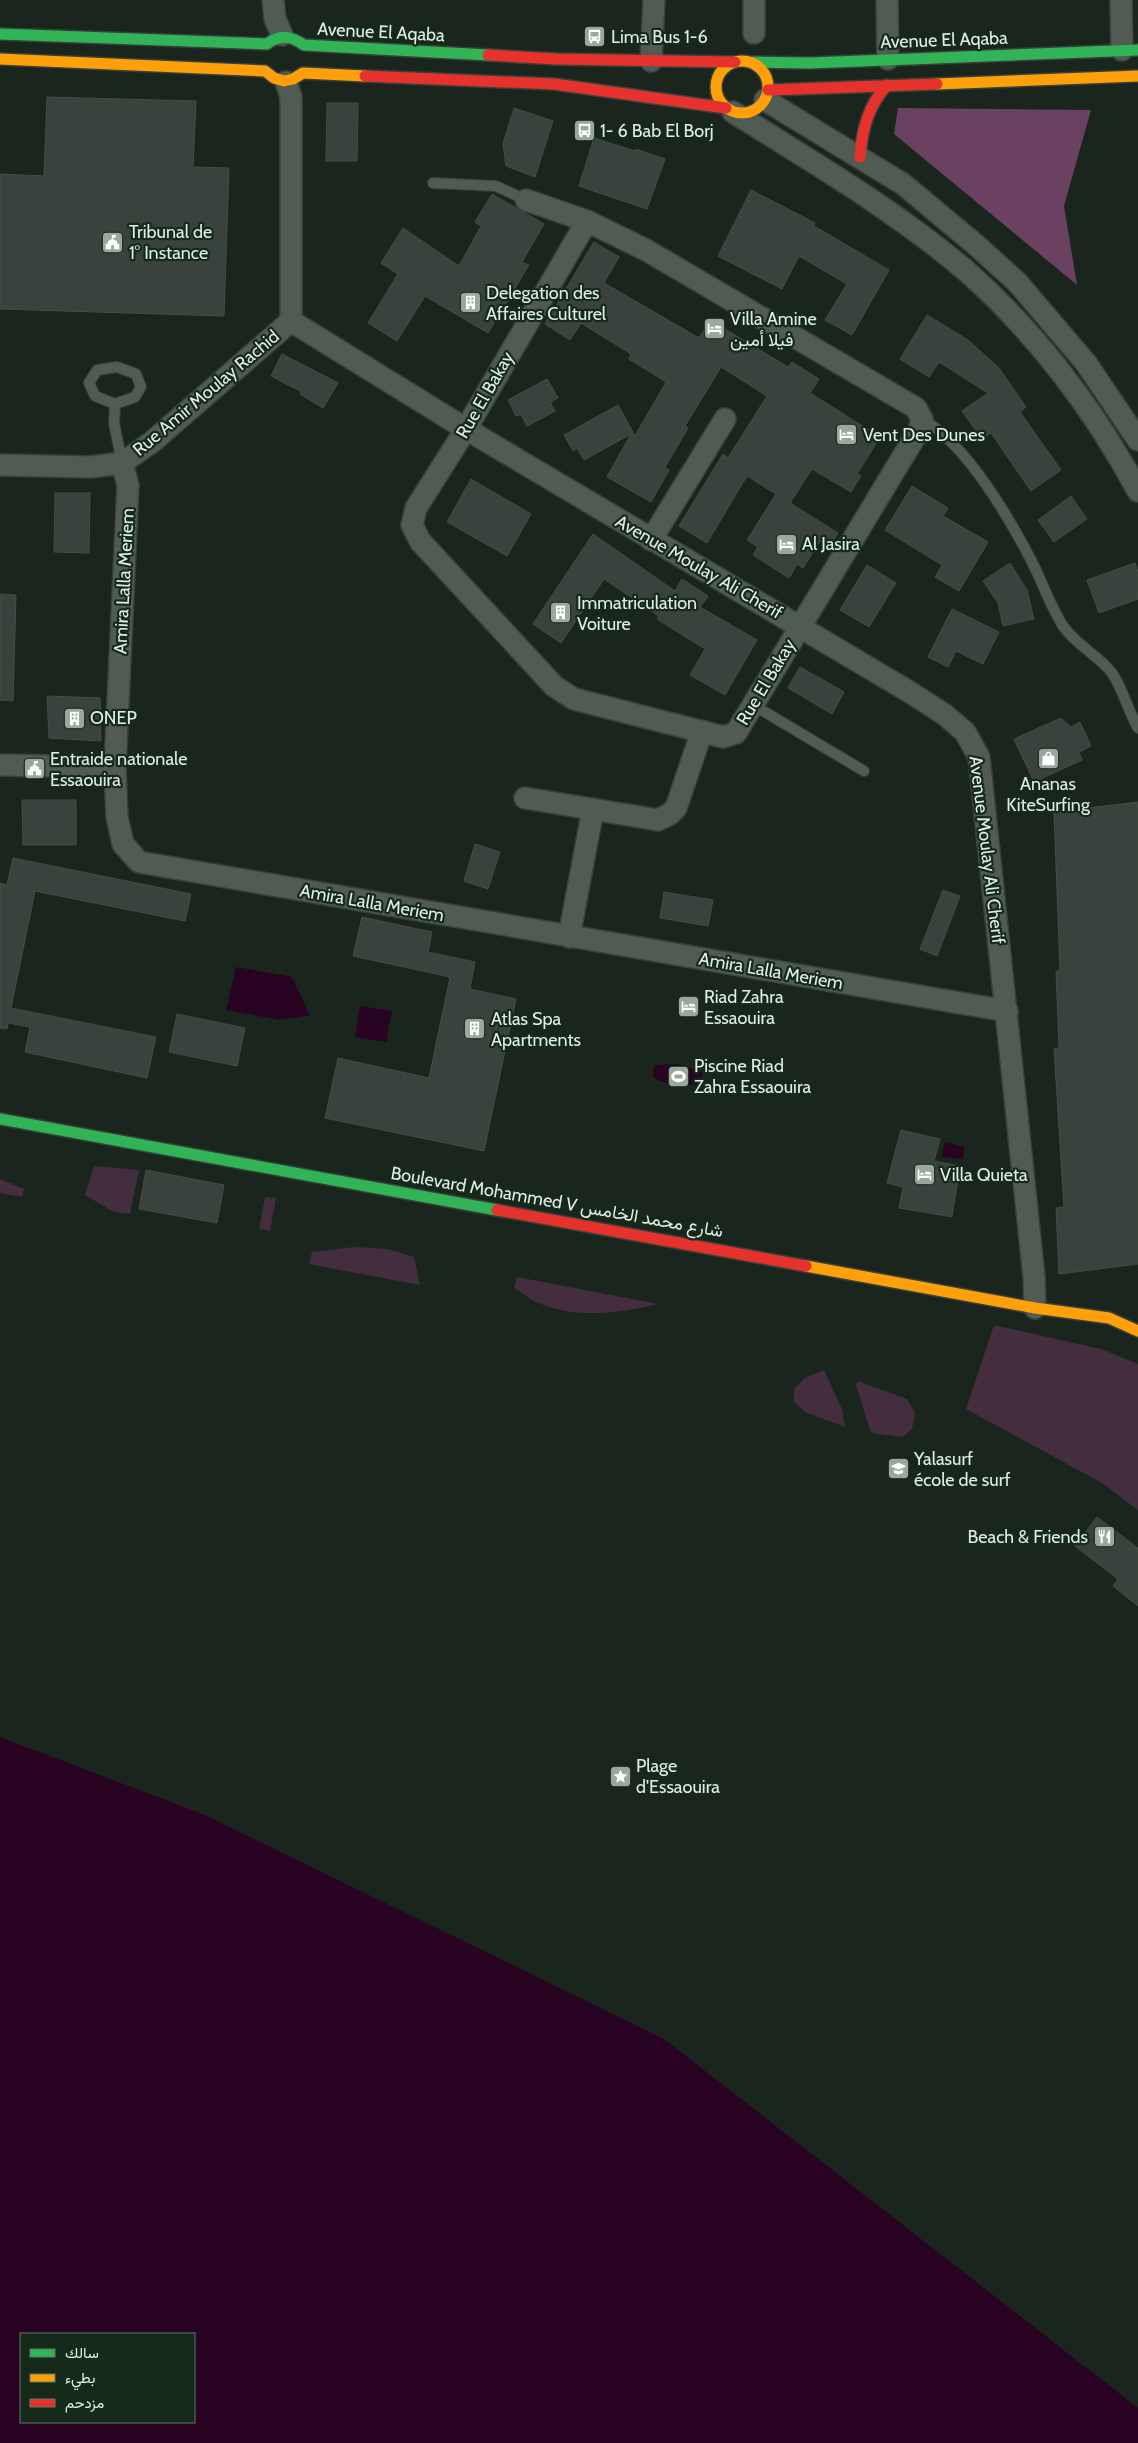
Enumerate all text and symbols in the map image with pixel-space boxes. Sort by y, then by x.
street label: Avenue El Aqaba [317,18,446,46]
bus stop icon: Lima Bus 1-6 [583,25,607,49]
place label: Lima Bus 1-6 [611,26,708,48]
street label: Avenue El Aqaba [880,27,1008,53]
bus stop icon: 1- 6 Bab El Borj [572,119,596,143]
place label: 1- 6 Bab El Borj [600,120,714,142]
place label: Tribunal de 1° Instance [129,221,212,264]
public building icon: Tribunal de 1° Instance [101,230,125,254]
place label: Delegation des Affaires Culturel [486,282,607,325]
building icon: Delegation des Affaires Culturel [458,291,482,315]
place label: Villa Amine فيلا أمين [730,308,817,351]
hotel icon: Villa Amine فيلا أمين [702,317,726,341]
street label: Rue Amir Moulay Rachid [128,325,284,461]
street label: Rue El Bakay [451,348,519,442]
hotel icon: Vent Des Dunes [835,423,859,447]
place label: Vent Des Dunes [863,424,985,446]
street label: Amira Lalla Meriem [109,508,139,654]
street label: Avenue Moulay Ali Cherif [612,510,786,624]
hotel icon: Al Jasira [774,532,798,556]
place label: Al Jasira [802,533,860,555]
place label: Immatriculation Voiture [577,592,697,635]
building icon: Immatriculation Voiture [549,601,573,625]
street label: Rue El Bakay [732,635,800,729]
building icon: ONEP [62,706,86,730]
place label: ONEP [90,707,137,729]
shop icon: Ananas KiteSurfing [1036,747,1060,771]
place label: Entraide nationale Essaouira [50,748,187,791]
street label: Avenue Moulay Ali Cherif [965,755,1009,945]
public building icon: Entraide nationale Essaouira [22,757,46,781]
place label: Ananas KiteSurfing [1006,773,1091,816]
street label: Amira Lalla Meriem [298,879,446,927]
street label: Amira Lalla Meriem [697,947,845,995]
place label: Riad Zahra Essaouira [704,986,784,1029]
hotel icon: Riad Zahra Essaouira [676,995,700,1019]
place label: Atlas Spa Apartments [491,1008,581,1051]
building icon: Atlas Spa Apartments [463,1017,487,1041]
place label: Piscine Riad Zahra Essaouira [694,1055,811,1098]
sports icon: Piscine Riad Zahra Essaouira [666,1064,690,1088]
street label: Boulevard Mohammed V شارع محمد الخامس [389,1162,725,1243]
hotel icon: Villa Quieta [912,1163,936,1187]
place label: Villa Quieta [940,1164,1028,1186]
place label: Yalasurf école de surf [913,1448,1010,1491]
school or university icon: Yalasurf école de surf [886,1457,910,1481]
restaurant icon: Beach & Friends [1092,1525,1116,1549]
place label: Beach & Friends [968,1526,1088,1548]
place label: Plage d'Essaouira [636,1755,720,1798]
place icon: Plage d'Essaouira [608,1764,632,1788]
legend [20,2333,195,2423]
text: سالك [65,2344,99,2362]
text: بطيء [65,2369,95,2391]
text: مزدحم [65,2394,104,2413]

